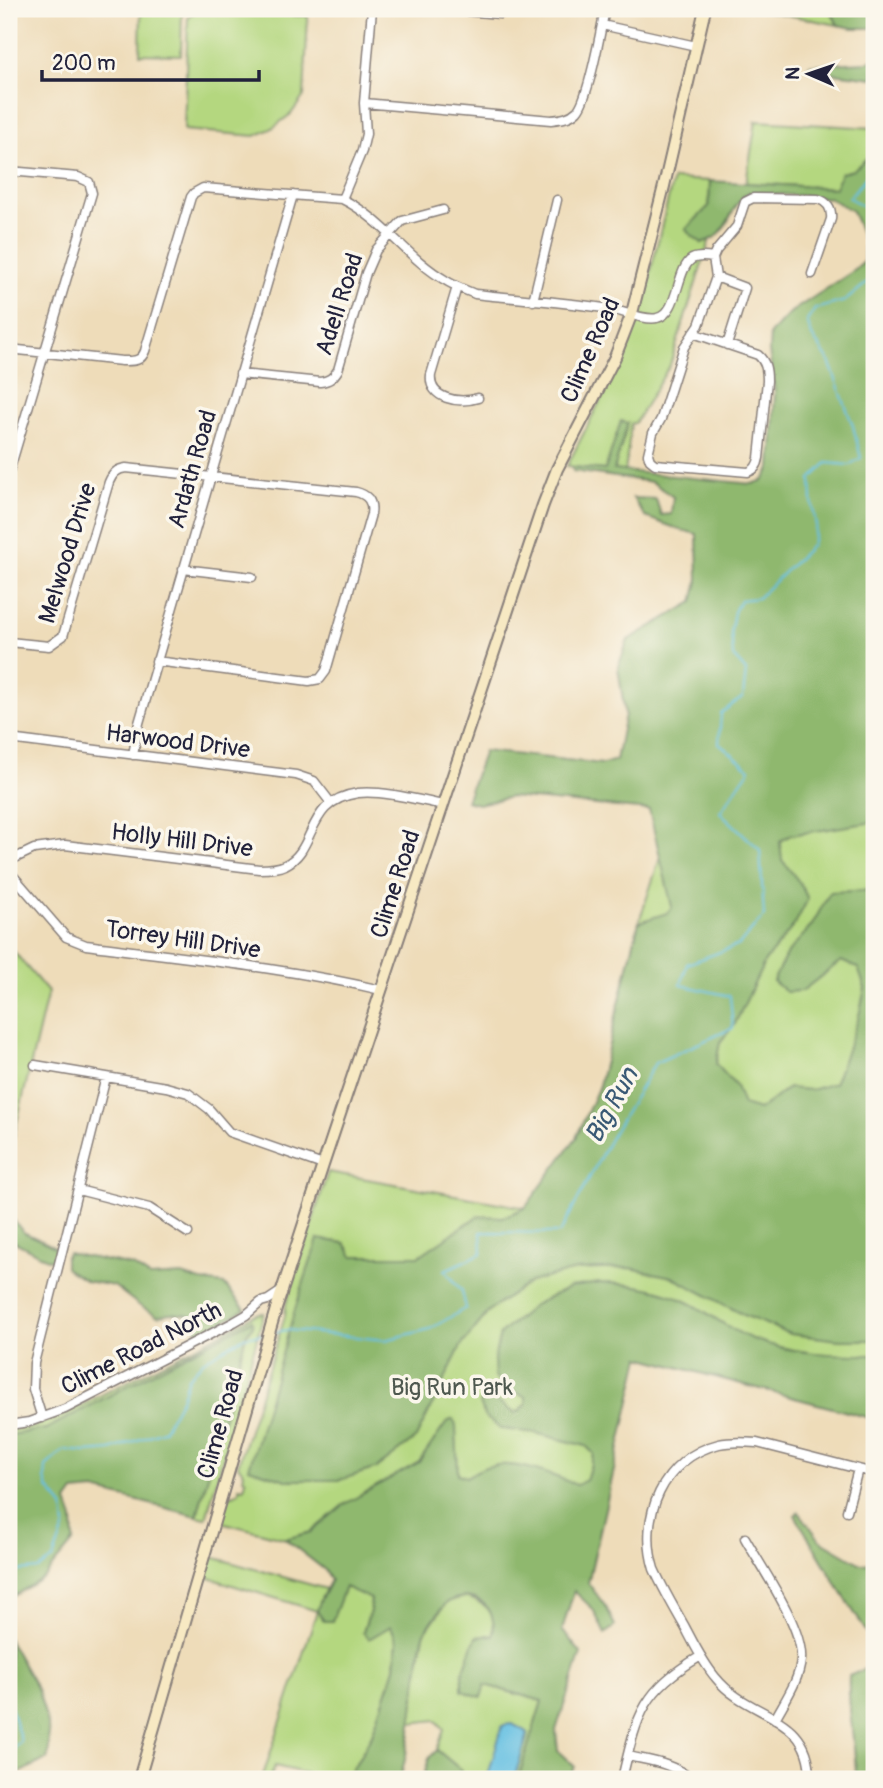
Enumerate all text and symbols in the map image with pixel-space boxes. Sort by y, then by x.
scale bar [42,38,259,82]
north arrow [774,38,844,108]
text: 200 m [52,50,116,77]
text: N [781,66,805,80]
street label: Adell Road [309,249,370,359]
street label: Clime Road [554,293,627,407]
street label: Ardath Road [162,407,223,532]
street label: Melwood Drive [32,479,103,627]
street label: Harwood Drive [104,718,252,765]
street label: Holly Hill Drive [110,817,254,864]
street label: Clime Road [364,826,427,942]
street label: Torrey Hill Drive [103,914,263,965]
water label: Big Run [578,1061,646,1149]
street label: Clime Road North [56,1296,226,1401]
street label: Clime Road [191,1366,250,1482]
park label: Big Run Park [391,1373,513,1402]

